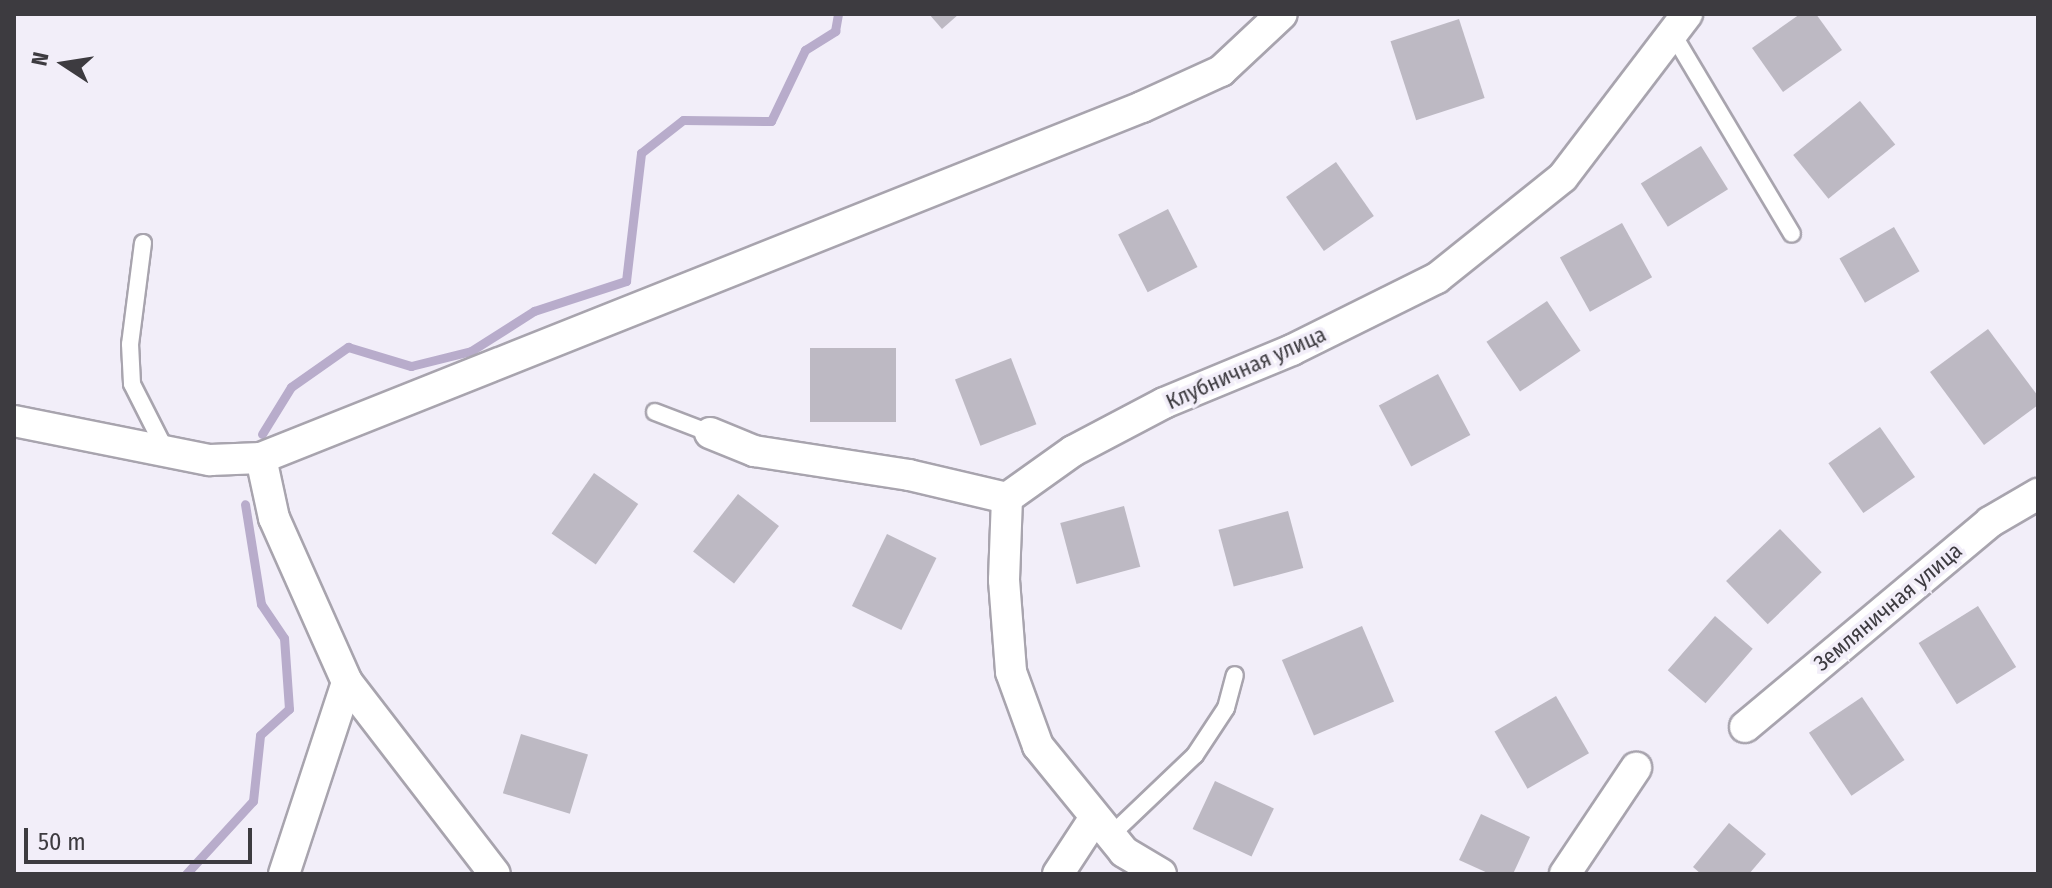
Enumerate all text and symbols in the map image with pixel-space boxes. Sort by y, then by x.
north arrow [24,24,104,104]
text: N [25,50,55,68]
street label: Клубничная улица [1162,321,1330,415]
street label: Земляничная улица [1809,537,1967,677]
scale bar [28,812,256,862]
text: 50 m [38,828,86,856]

